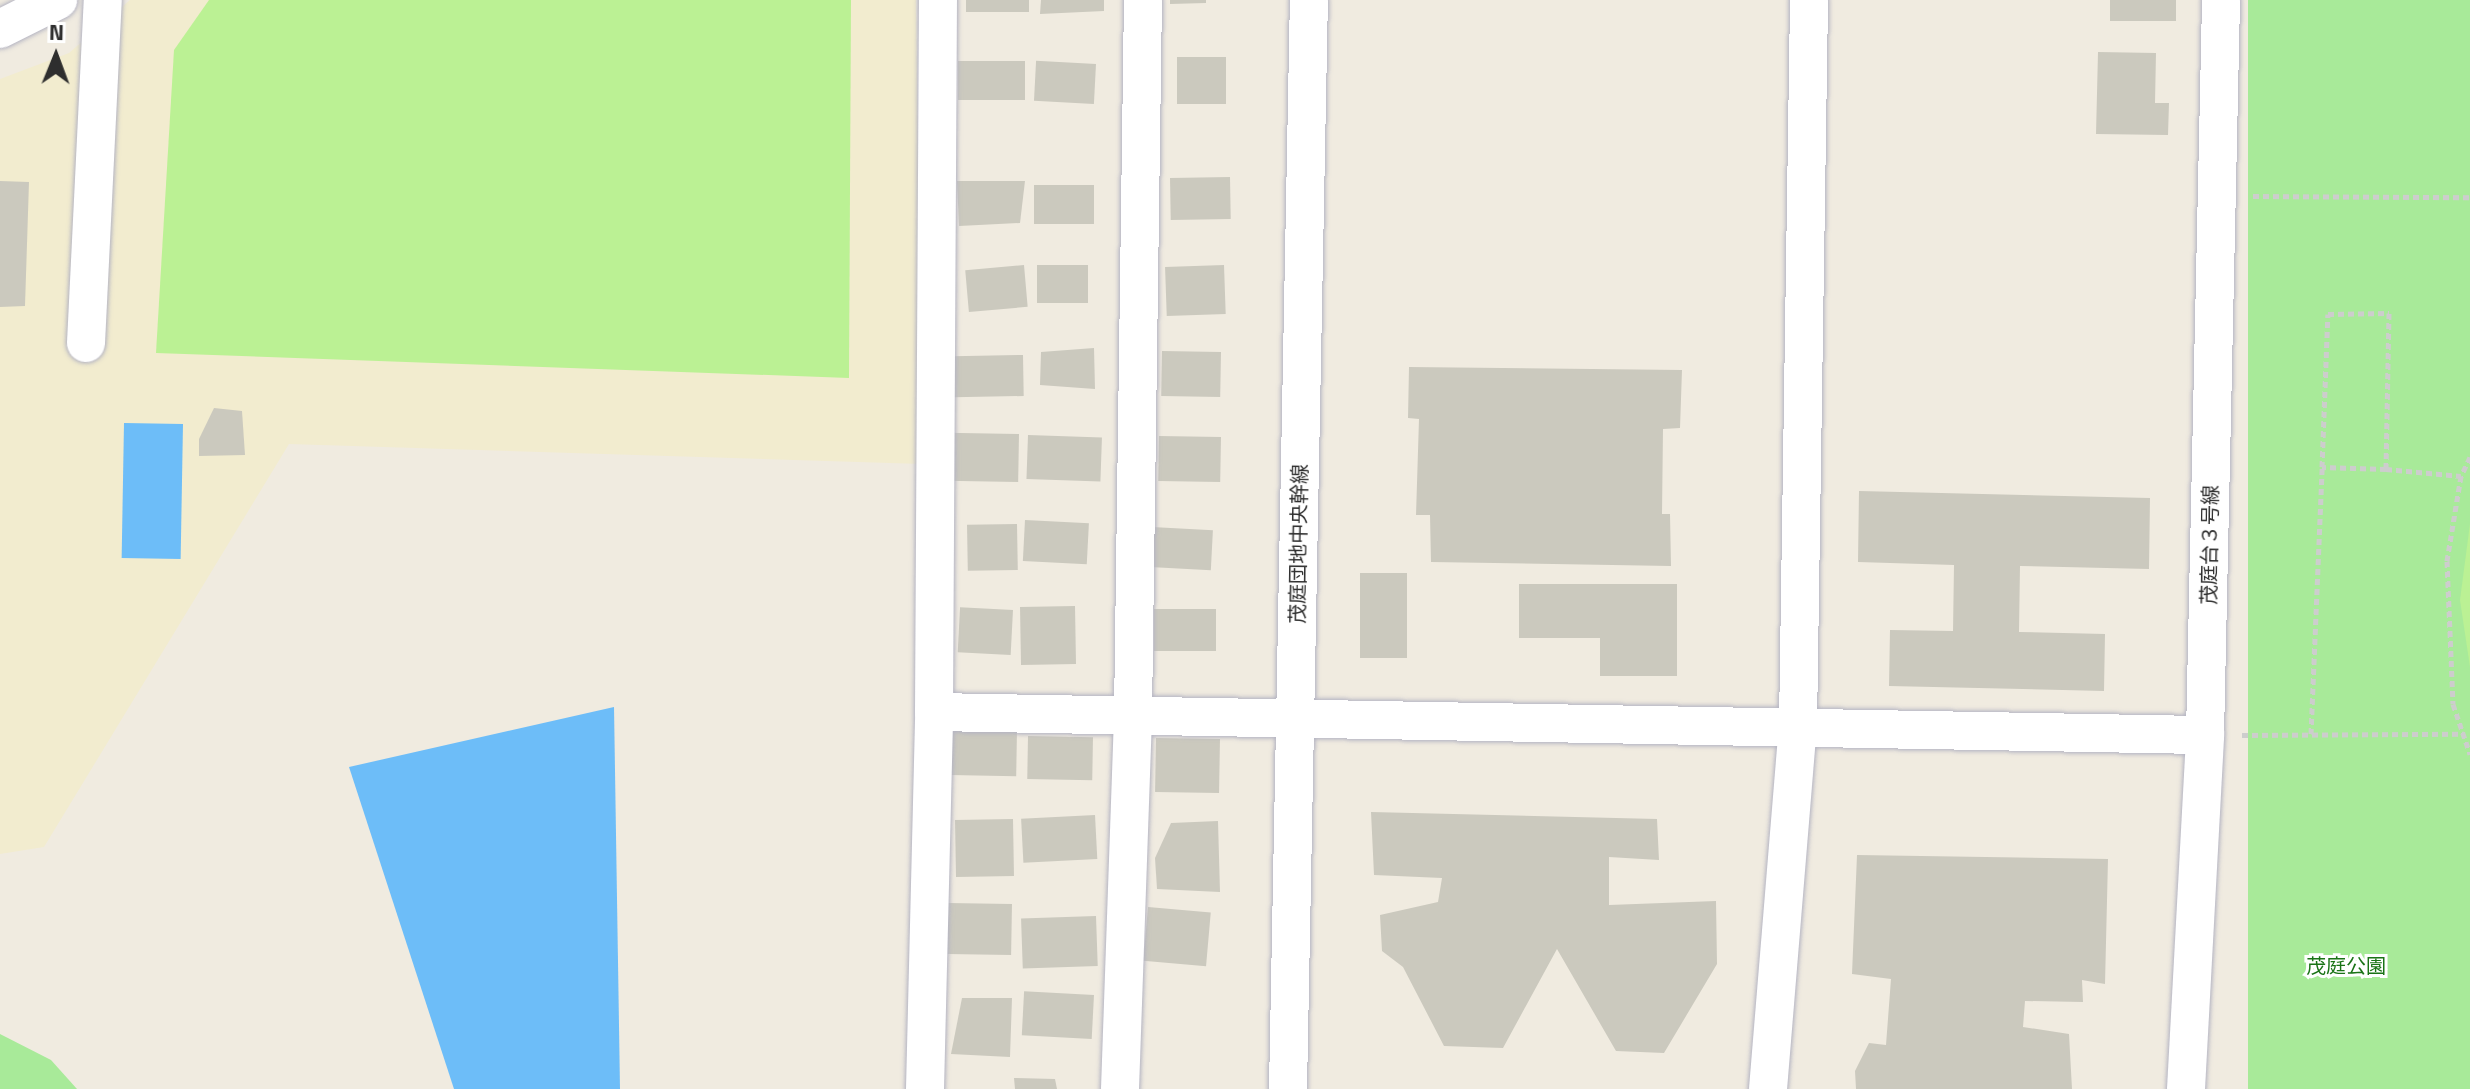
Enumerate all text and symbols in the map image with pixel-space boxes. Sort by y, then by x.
text: N [48,15,64,49]
north arrow [16,16,96,96]
street label: 茂庭団地中央幹線 [1285,464,1311,624]
street label: 茂庭台３号線 [2196,485,2222,605]
park label: 茂庭公園 [2306,953,2386,977]

